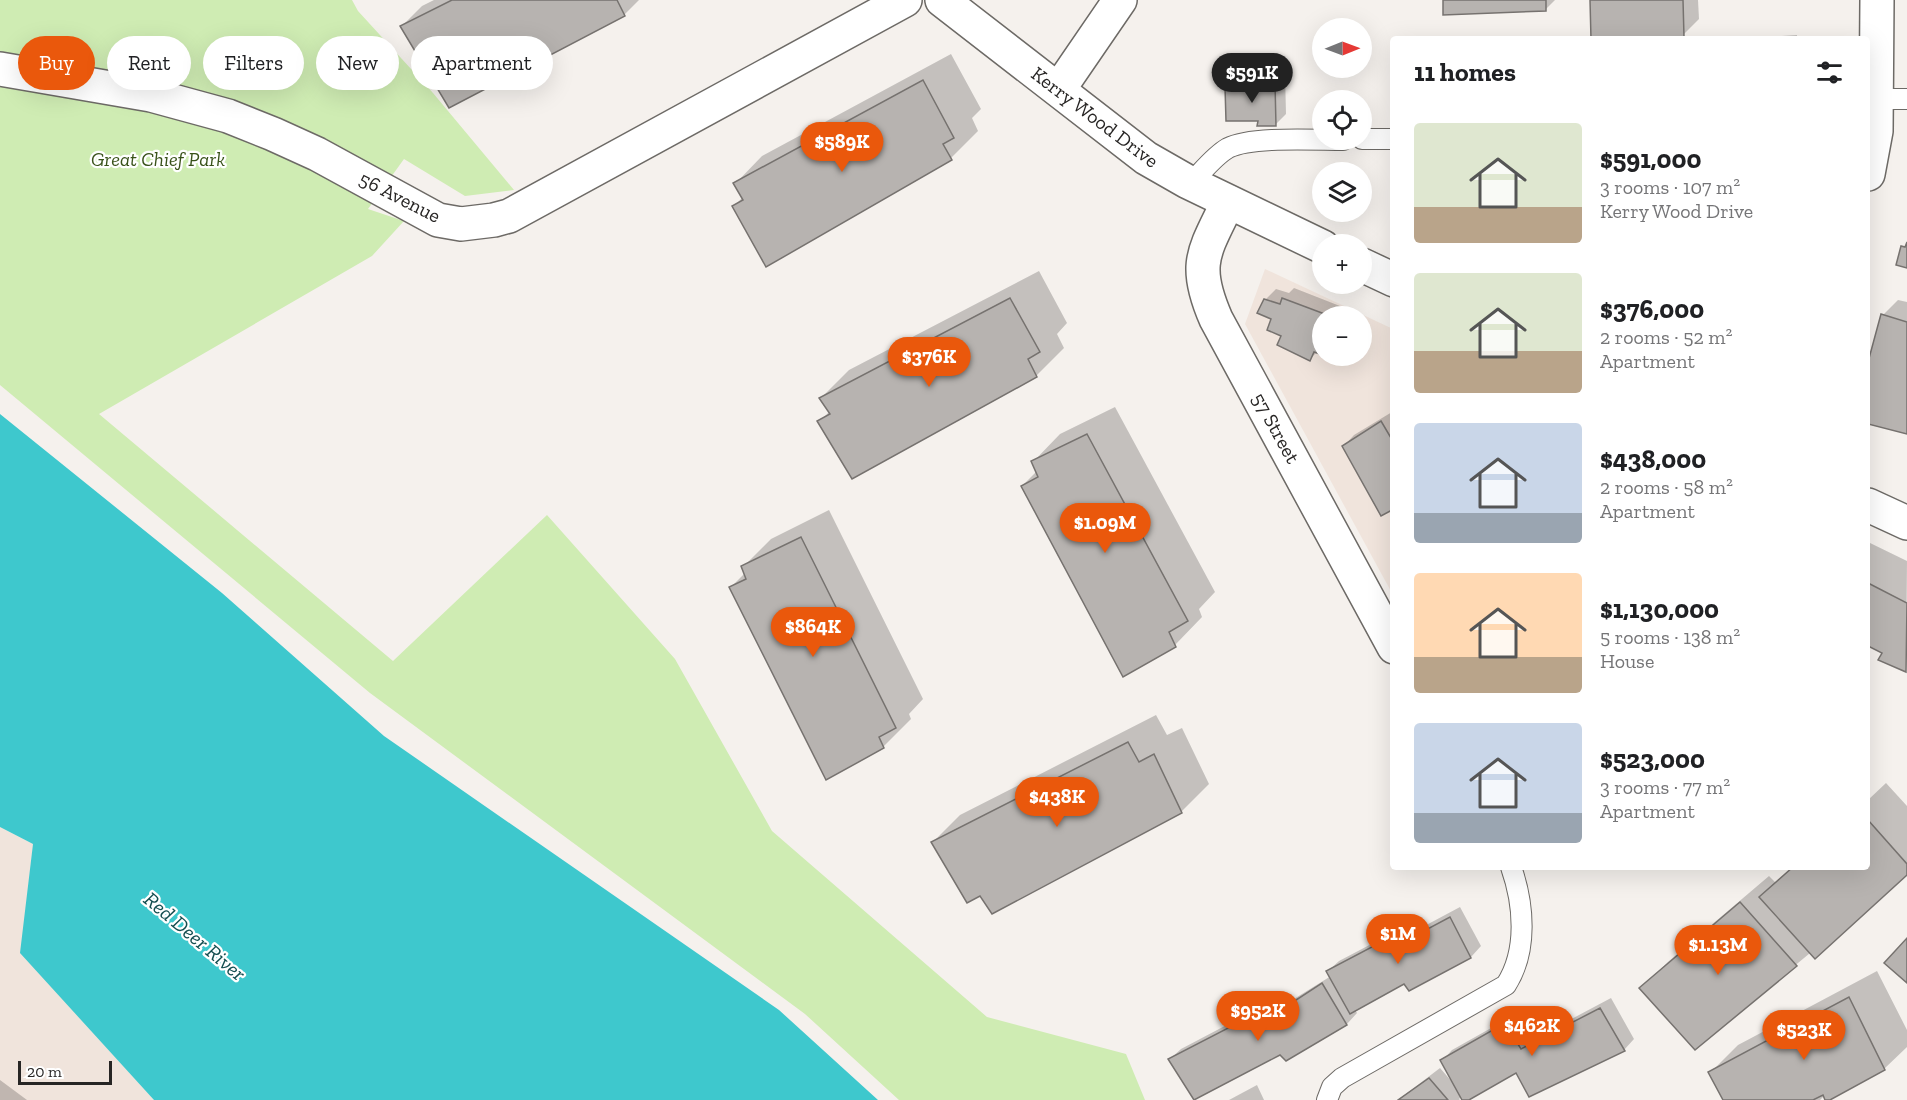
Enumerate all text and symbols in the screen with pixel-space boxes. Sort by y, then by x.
north arrow [1312,18,1372,78]
map controls [1312,18,1372,366]
chip: Buy [18,36,95,90]
chip: Rent [107,36,191,90]
chip: Filters [203,36,304,90]
chip: New [316,36,399,90]
chip: Apartment [411,36,553,90]
pin: $591K [1210,53,1294,104]
text: 11 homes [1414,56,1516,88]
icon: filters [1813,56,1846,89]
text: $591K [1226,60,1278,84]
street label: Kerry Wood Drive [1027,61,1163,173]
button: locate [1312,90,1372,150]
pin: $589K [800,122,884,173]
text: $589K [814,129,870,153]
text: $591,000 [1600,143,1701,175]
park label: Great Chief Park [91,147,225,171]
icon: home [1462,147,1534,219]
button: layers [1312,162,1372,222]
street label: 56 Avenue [355,166,445,228]
text: 3 rooms · 107 m² [1600,175,1740,199]
text: Kerry Wood Drive [1600,199,1753,223]
button: + [1312,234,1372,294]
text: $376,000 [1600,293,1704,325]
icon: home [1462,297,1534,369]
button: − [1312,306,1372,366]
text: 2 rooms · 52 m² [1600,325,1733,349]
pin: $376K [887,337,971,388]
text: $376K [902,344,956,368]
text: Apartment [1600,349,1695,373]
street label: 57 Street [1247,389,1305,468]
text: $438,000 [1600,443,1706,475]
icon: home [1462,447,1534,519]
text: 2 rooms · 58 m² [1600,475,1733,499]
text: Apartment [1600,499,1695,523]
pin: $1.09M [1056,503,1154,554]
text: $1.09M [1074,510,1136,534]
text: $1,130,000 [1600,593,1719,625]
icon: home [1462,597,1534,669]
pin: $864K [771,607,855,658]
text: $864K [785,614,841,638]
text: 5 rooms · 138 m² [1600,625,1740,649]
text: House [1600,649,1654,673]
text: $523,000 [1600,743,1705,775]
icon: home [1462,747,1534,819]
text: 3 rooms · 77 m² [1600,775,1730,799]
pin: $438K [1015,777,1099,828]
text: $438K [1029,784,1085,808]
text: Apartment [1600,799,1695,823]
water label: Red Deer River [139,886,252,986]
pin: $1M [1369,914,1427,965]
text: $1M [1380,921,1416,945]
pin: $1.13M [1669,925,1767,976]
text: $1.13M [1688,932,1748,956]
pin: $952K [1216,991,1300,1042]
text: $952K [1230,998,1286,1022]
pin: $462K [1490,1006,1574,1057]
pin: $523K [1762,1010,1846,1061]
text: $462K [1504,1013,1560,1037]
text: $523K [1776,1017,1832,1041]
scale bar [18,1058,112,1086]
text: 20 m [27,1062,62,1081]

